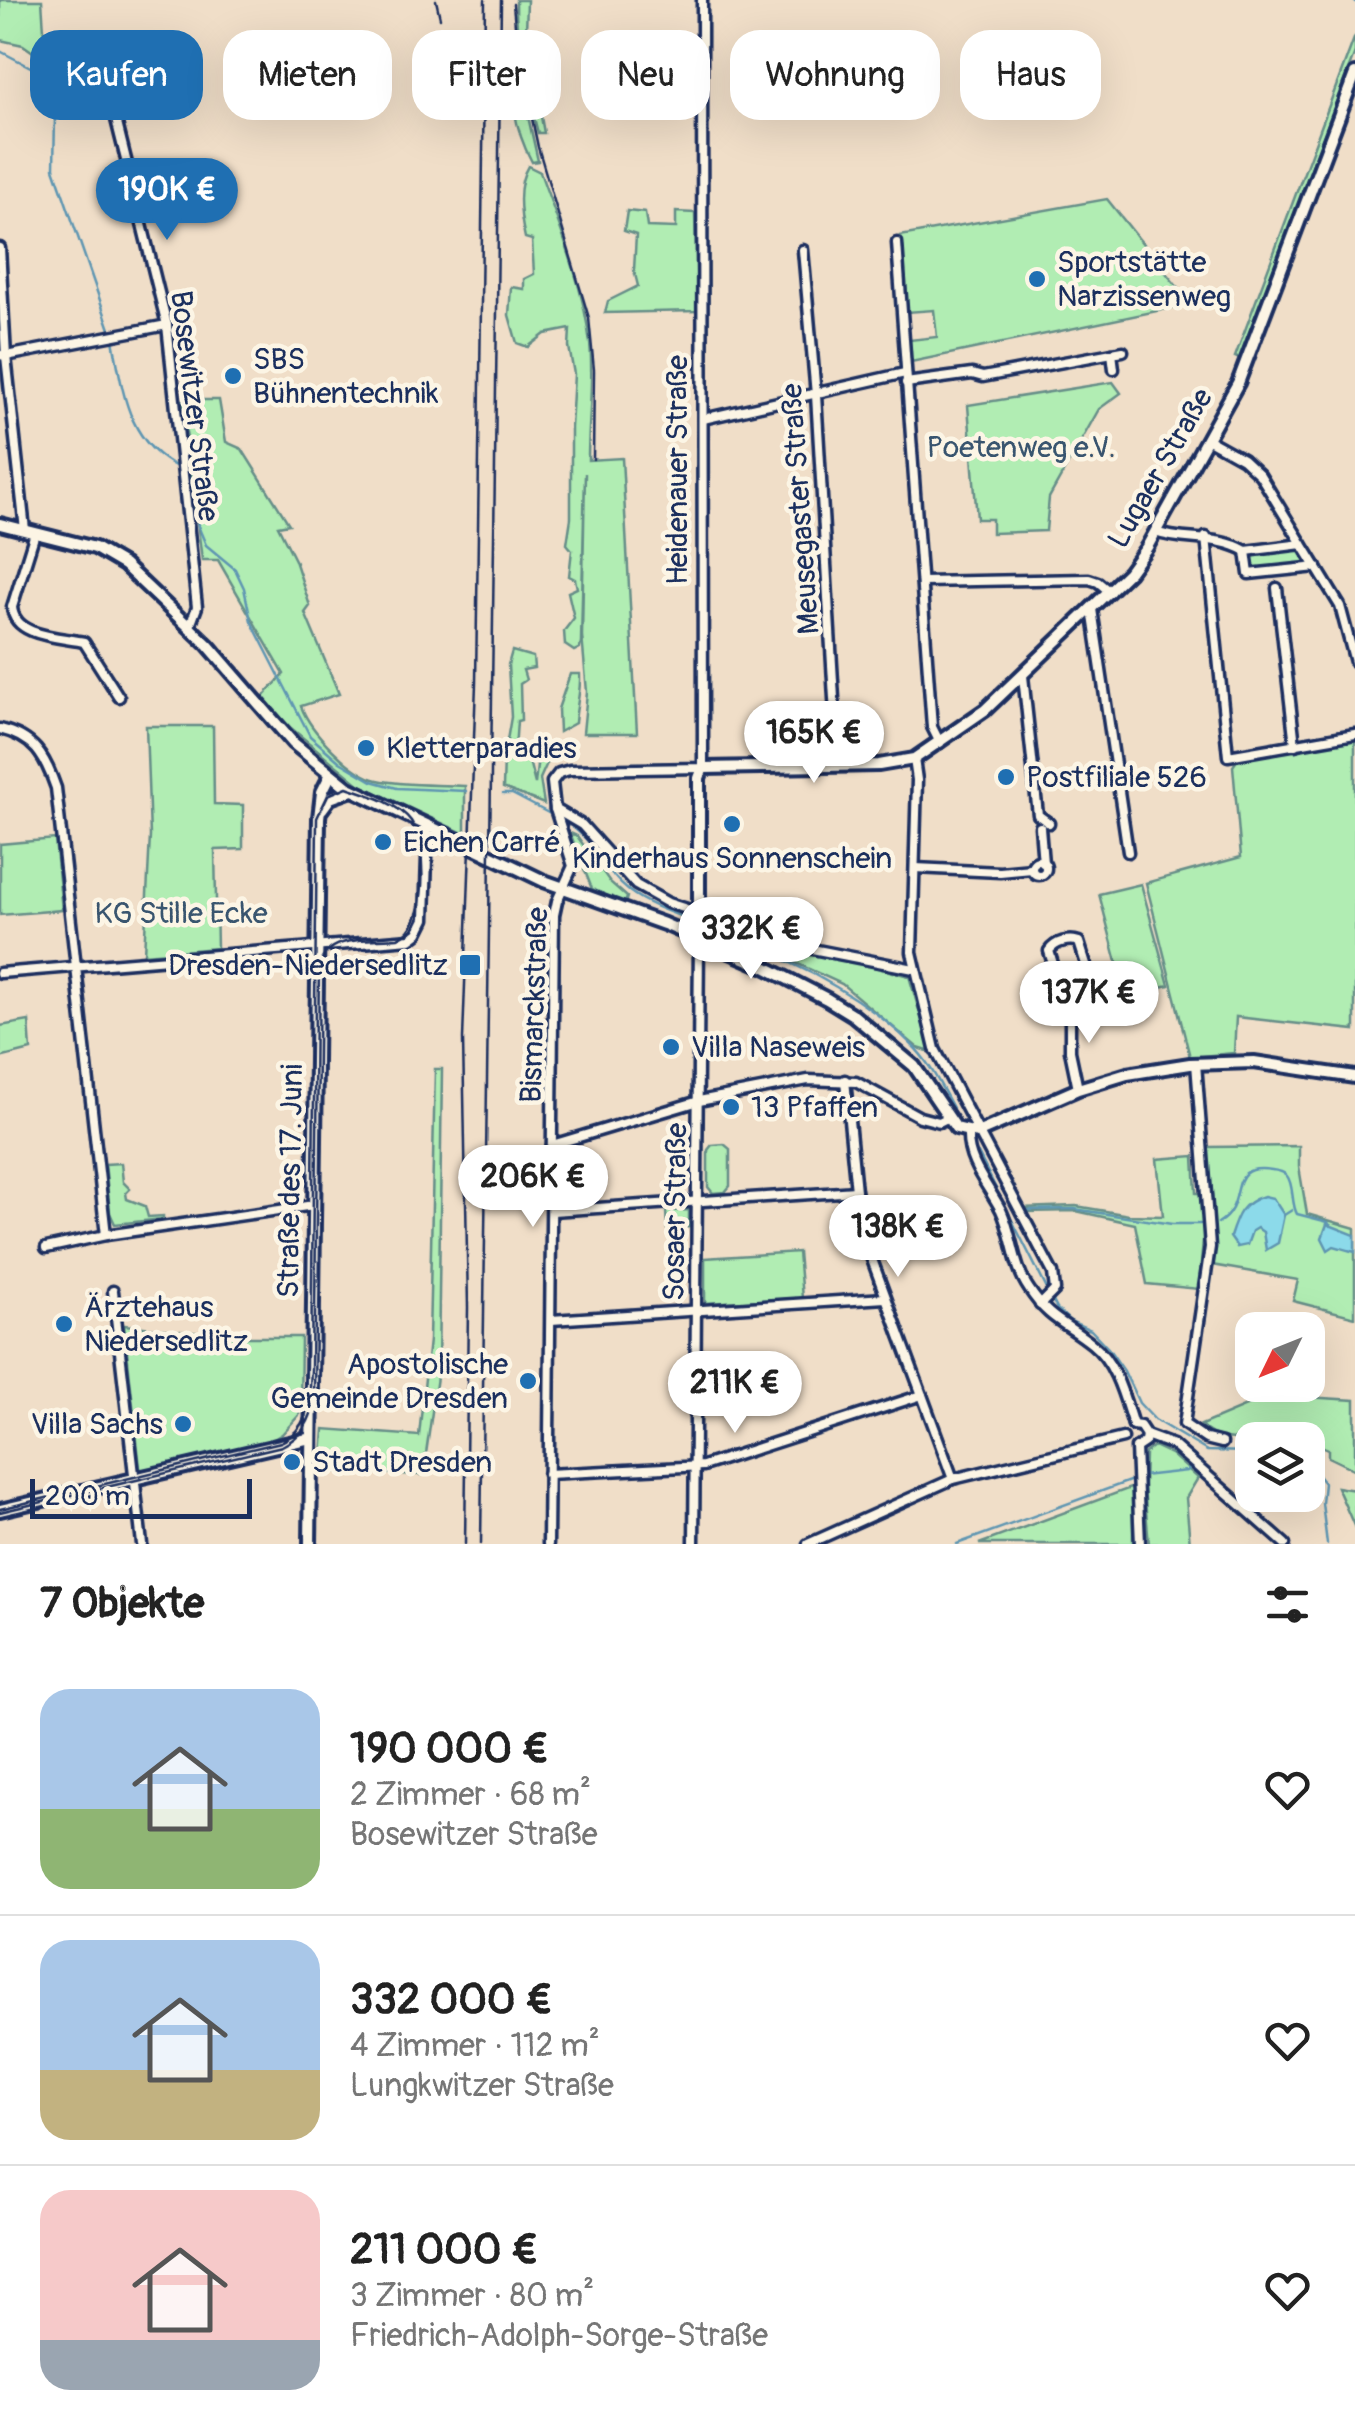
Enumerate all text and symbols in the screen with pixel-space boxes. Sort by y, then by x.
chip: Kaufen [30,30,203,120]
chip: Mieten [223,30,392,120]
chip: Filter [412,30,561,120]
chip: Neu [581,30,710,120]
chip: Wohnung [730,30,940,120]
chip: Haus [960,30,1101,120]
pin: 190K € [86,158,248,243]
text: 190K € [118,170,216,210]
place label: Sportstätte Narzissenweg [1057,244,1231,315]
marker: Sportstätte Narzissenweg [1026,268,1048,290]
street label: Bosewitzer Straße [162,289,227,524]
place label: SBS Bühnentechnik [253,341,439,412]
street label: Heidenauer Straße [659,355,696,585]
marker: SBS Bühnentechnik [222,365,244,387]
street label: Meusegaster Straße [773,382,828,636]
street label: Lugaer Straße [1100,382,1221,555]
park label: Poetenweg e.V. [926,429,1116,466]
pin: 165K € [733,701,895,786]
text: 165K € [766,713,862,753]
place label: Kletterparadies [386,730,577,767]
marker: Kletterparadies [355,737,377,759]
place label: Postfiliale 526 [1026,759,1207,796]
marker: Postfiliale 526 [995,766,1017,788]
marker: Kinderhaus Sonnenschein [721,813,743,835]
place label: Eichen Carré [403,824,561,861]
marker: Eichen Carré [372,831,394,853]
place label: Kinderhaus Sonnenschein [572,840,892,877]
park label: KG Stille Ecke [94,895,268,932]
pin: 332K € [670,897,832,982]
street label: Bismarckstraße [513,906,556,1104]
text: 332K € [701,909,801,949]
place label: Dresden-Niedersedlitz [168,947,448,984]
marker: Dresden-Niedersedlitz [457,952,483,978]
pin: 137K € [1008,961,1170,1046]
text: 137K € [1042,973,1136,1013]
place label: Villa Naseweis [691,1029,865,1066]
marker: Villa Naseweis [660,1036,682,1058]
street label: Straße des 17. Juni [270,1064,311,1298]
place label: 13 Pfaffen [751,1089,878,1126]
marker: 13 Pfaffen [720,1096,742,1118]
street label: Sosaer Straße [655,1122,696,1301]
pin: 206K € [452,1145,614,1230]
text: 206K € [480,1157,586,1197]
pin: 138K € [817,1195,979,1280]
text: 138K € [851,1207,945,1247]
place label: Ärztehaus Niedersedlitz [84,1289,248,1360]
north arrow [1235,1312,1325,1402]
map controls [1235,1312,1325,1512]
marker: Ärztehaus Niedersedlitz [53,1313,75,1335]
place label: Apostolische Gemeinde Dresden [271,1346,508,1417]
pin: 211K € [654,1351,816,1436]
text: 211K € [690,1363,780,1403]
marker: Apostolische Gemeinde Dresden [517,1370,539,1392]
place label: Villa Sachs [31,1406,163,1443]
marker: Villa Sachs [172,1413,194,1435]
button: layers [1235,1422,1325,1512]
place label: Stadt Dresden [312,1444,492,1481]
marker: Stadt Dresden [281,1451,303,1473]
scale bar [30,1474,252,1518]
text: 200 m [45,1479,130,1514]
icon: filters [1260,1577,1315,1632]
text: 7 Objekte [40,1578,204,1630]
text: 190 000 € [350,1723,549,1775]
icon: home [120,1729,240,1849]
icon: heart [1260,1762,1315,1817]
text: 2 Zimmer · 68 m² [350,1775,591,1815]
text: Bosewitzer Straße [350,1815,597,1855]
text: 332 000 € [350,1974,552,2026]
icon: home [120,1980,240,2100]
icon: heart [1260,2013,1315,2068]
text: 4 Zimmer · 112 m² [350,2026,600,2066]
text: Lungkwitzer Straße [350,2066,614,2106]
text: 211 000 € [350,2224,538,2276]
icon: home [120,2230,240,2350]
icon: heart [1260,2263,1315,2318]
text: 3 Zimmer · 80 m² [350,2276,594,2316]
text: Friedrich-Adolph-Sorge-Straße [350,2316,768,2356]

